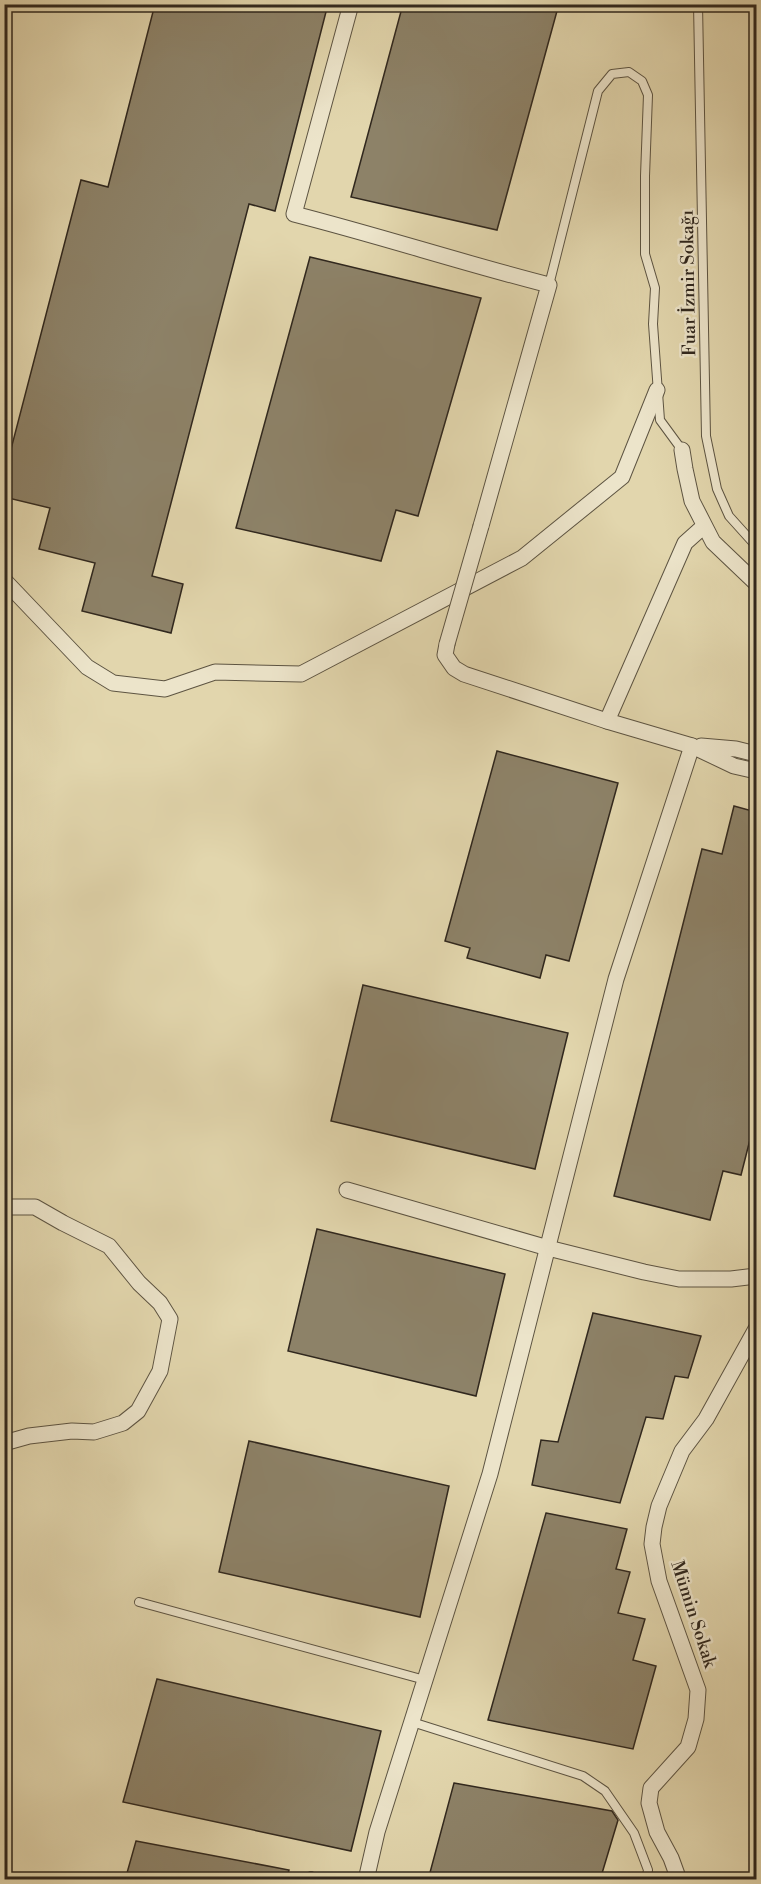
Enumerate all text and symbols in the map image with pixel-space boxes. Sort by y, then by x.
street label: Fuar İzmir Sokağı [676,210,701,356]
street label: Mümin Sokak [665,1558,722,1672]

